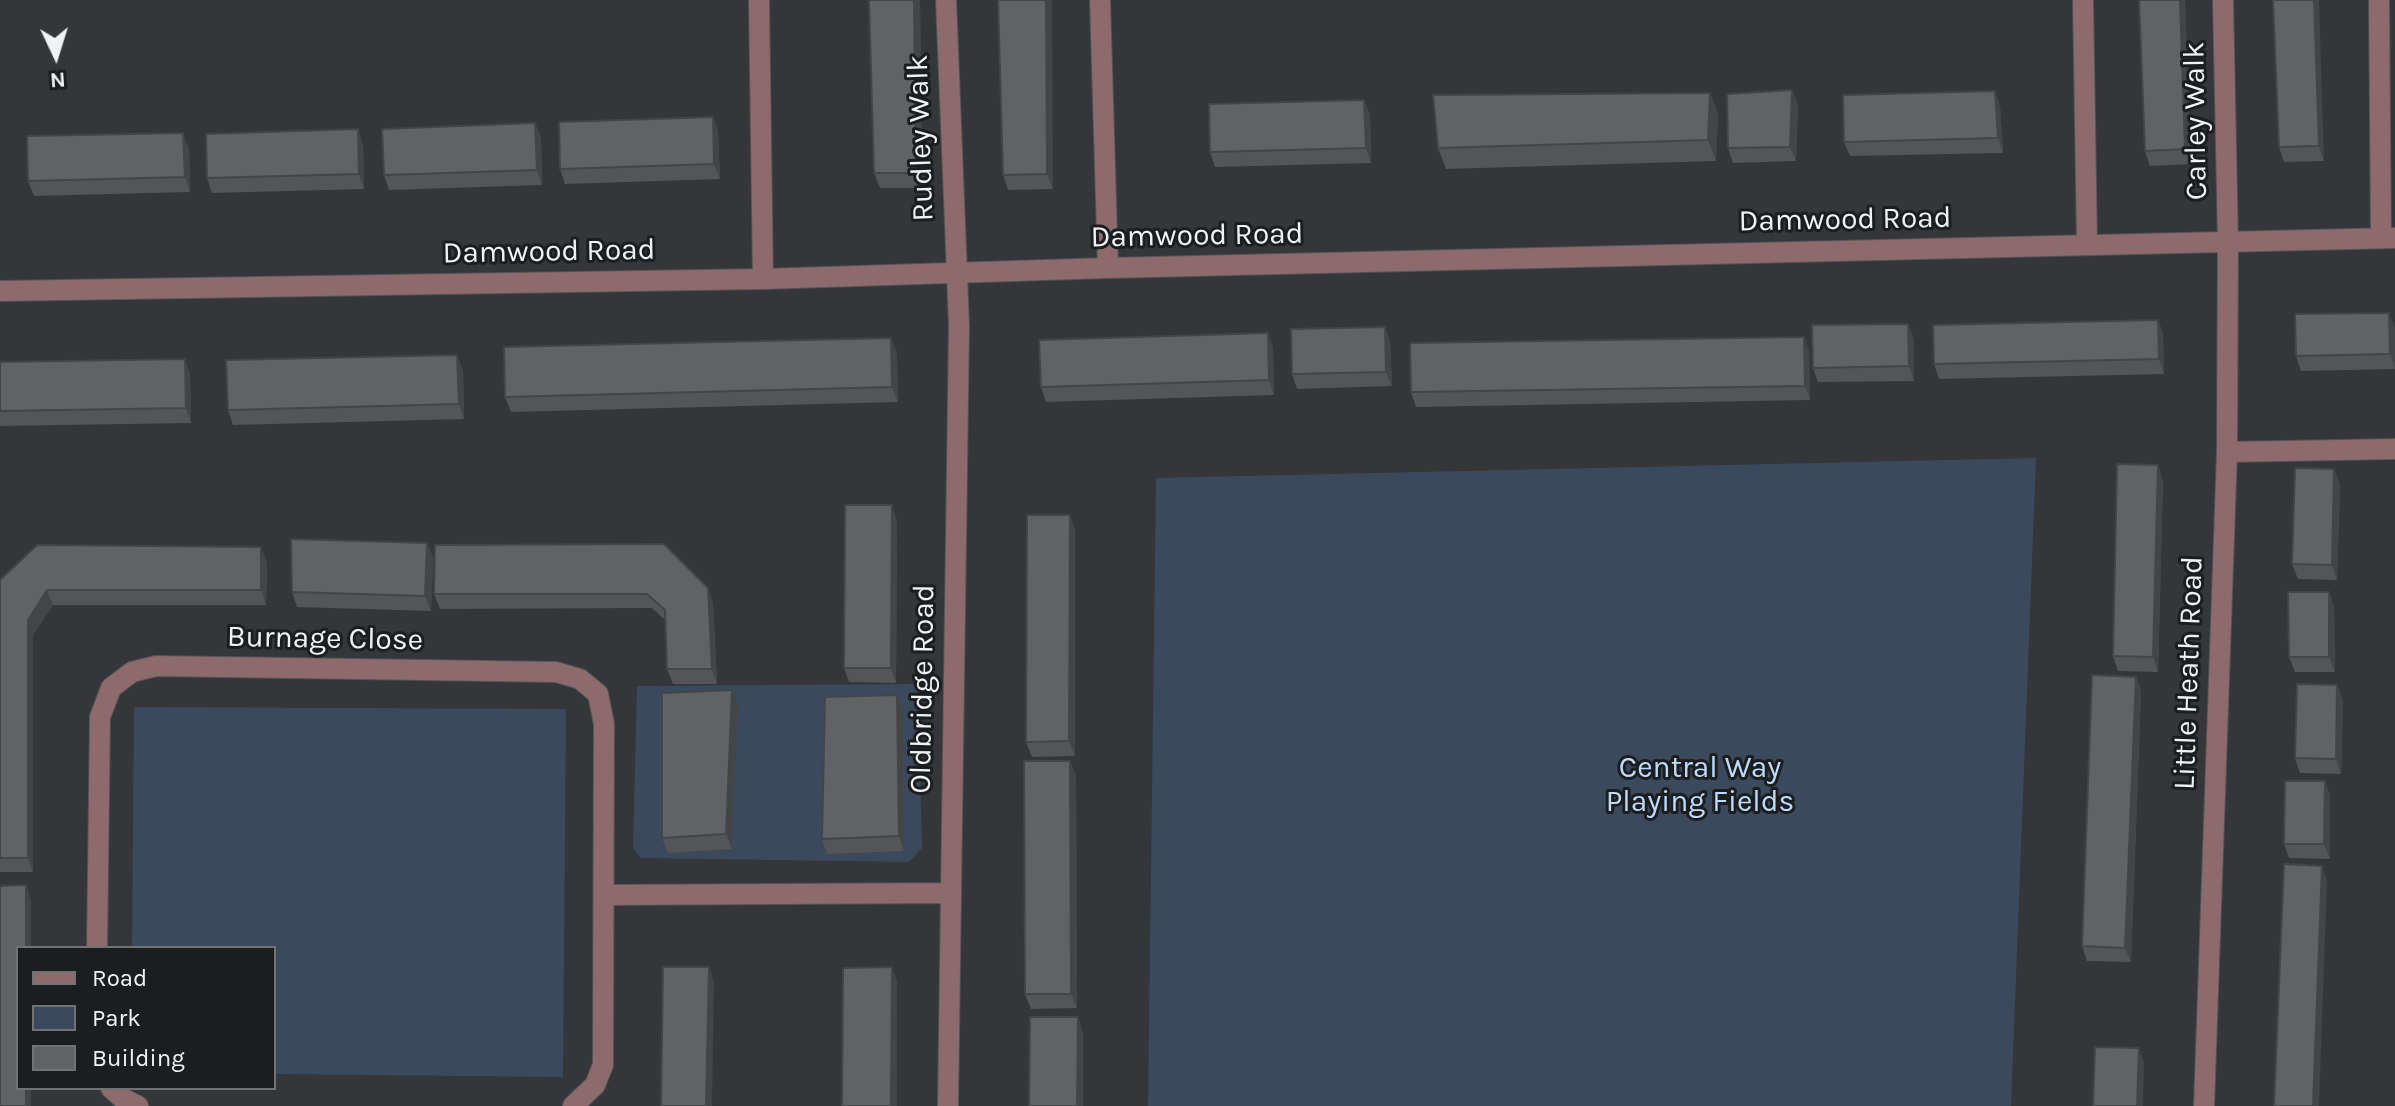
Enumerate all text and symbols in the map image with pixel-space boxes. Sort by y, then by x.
north arrow [16,16,96,96]
street label: Carley Walk [2177,42,2215,200]
street label: Rudley Walk [900,54,942,222]
text: N [49,66,66,93]
street label: Damwood Road [1738,200,1952,240]
street label: Damwood Road [1090,216,1304,256]
street label: Damwood Road [442,232,656,272]
street label: Little Heath Road [2167,555,2211,791]
street label: Oldbridge Road [903,584,943,794]
street label: Burnage Close [227,619,423,659]
park label: Central Way Playing Fields [1606,750,1794,820]
legend [16,946,276,1090]
text: Road [92,964,147,992]
text: Park [92,1004,141,1032]
text: Building [92,1044,185,1072]

